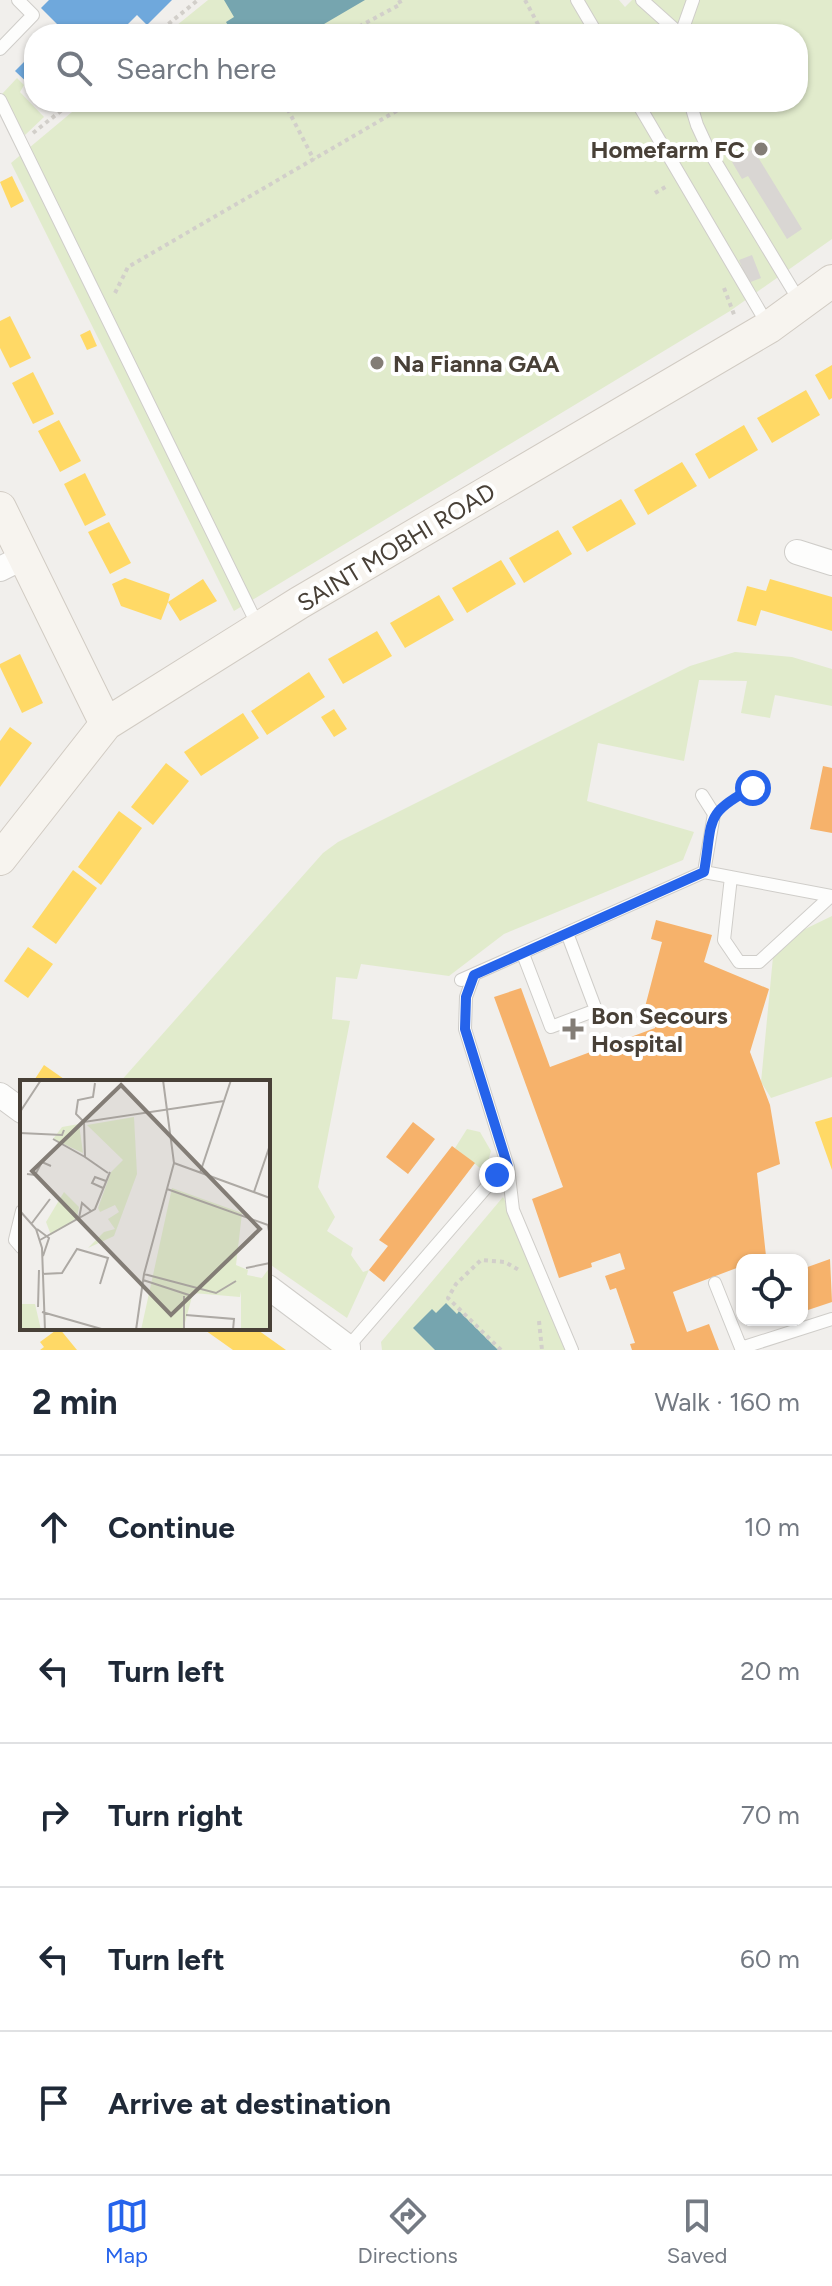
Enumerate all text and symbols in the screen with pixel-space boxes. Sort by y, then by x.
search box [24,24,808,112]
icon: search [52,46,96,90]
text: Search here [116,50,276,87]
place label: Homefarm FC [590,135,745,164]
marker: Homefarm FC [752,140,770,158]
place label: Na Fianna GAA [393,349,560,378]
marker: Na Fianna GAA [368,354,386,372]
street label: SAINT MOBHI ROAD [292,476,500,618]
route start [735,770,771,806]
place label: Bon Secours Hospital [591,1001,728,1058]
marker: Bon Secours Hospital [562,1018,584,1040]
inset map [20,1080,270,1330]
route end [479,1157,515,1193]
map controls [736,1254,808,1326]
button: locate [736,1254,808,1326]
text: 2 min [32,1382,118,1423]
text: Walk · 160 m [654,1386,800,1418]
icon: ahead [32,1505,76,1549]
text: Continue [108,1509,235,1546]
text: 10 m [744,1511,800,1543]
icon: left [32,1649,76,1693]
text: Turn left [108,1653,225,1690]
text: 20 m [740,1655,800,1687]
icon: right [32,1793,76,1837]
text: Turn right [108,1797,243,1834]
text: 70 m [741,1799,800,1831]
icon: left [32,1937,76,1981]
text: Turn left [108,1941,225,1978]
text: 60 m [740,1943,800,1975]
icon: arrive [32,2081,76,2125]
text: Arrive at destination [108,2085,391,2122]
tab: Map [105,2194,149,2269]
tab: Directions [358,2194,458,2269]
tab: Saved [667,2194,727,2269]

